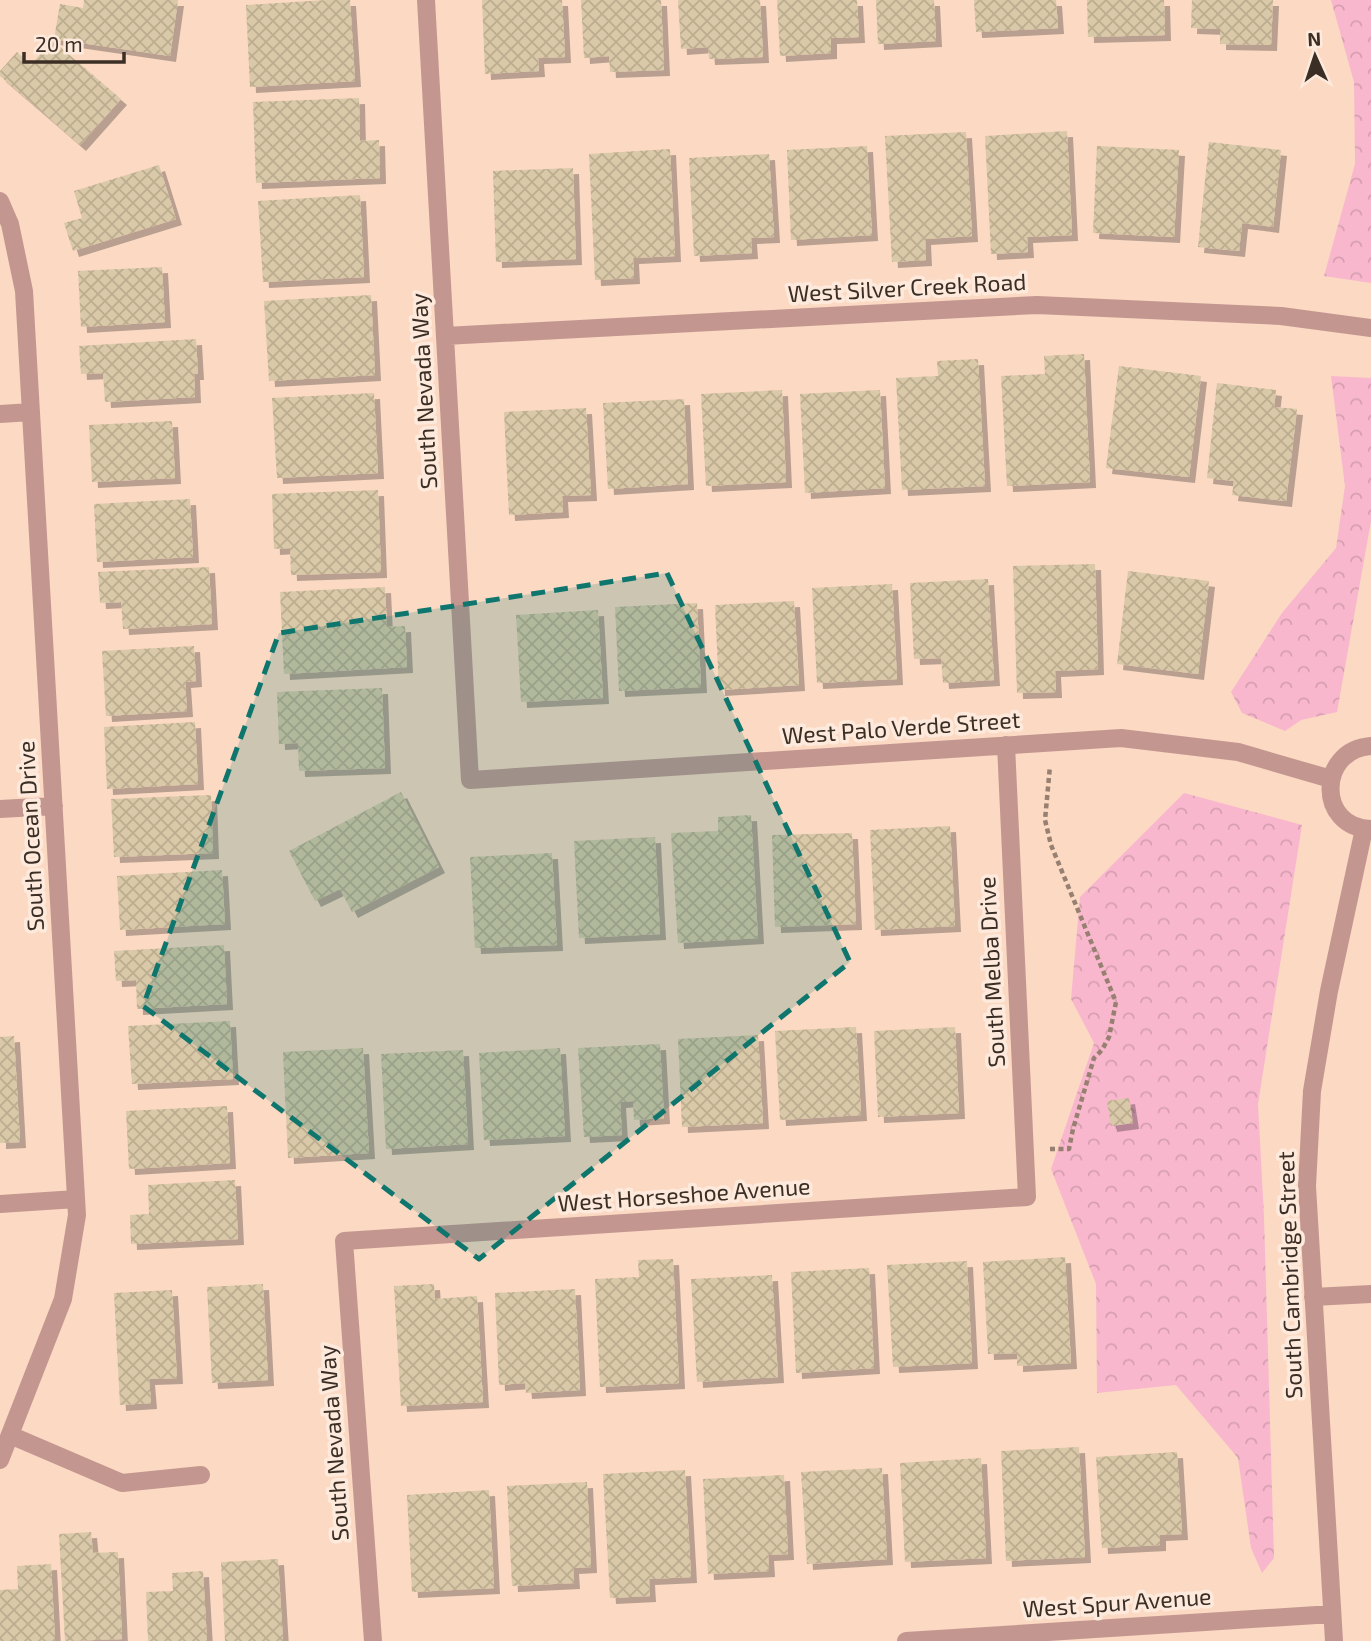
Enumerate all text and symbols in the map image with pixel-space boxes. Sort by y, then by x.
scale bar [24,21,124,65]
north arrow [1280,21,1350,91]
text: N [1307,27,1322,50]
text: 20 m [35,31,83,56]
street label: West Silver Creek Road [787,267,1027,307]
street label: South Nevada Way [404,292,442,490]
street label: West Palo Verde Street [781,705,1021,749]
street label: South Ocean Drive [11,740,49,932]
street label: South Melba Drive [972,876,1010,1068]
street label: South Cambridge Street [1271,1151,1307,1399]
street label: West Horseshoe Avenue [557,1171,811,1217]
street label: South Nevada Way [312,1344,354,1542]
street label: West Spur Avenue [1022,1581,1212,1623]

